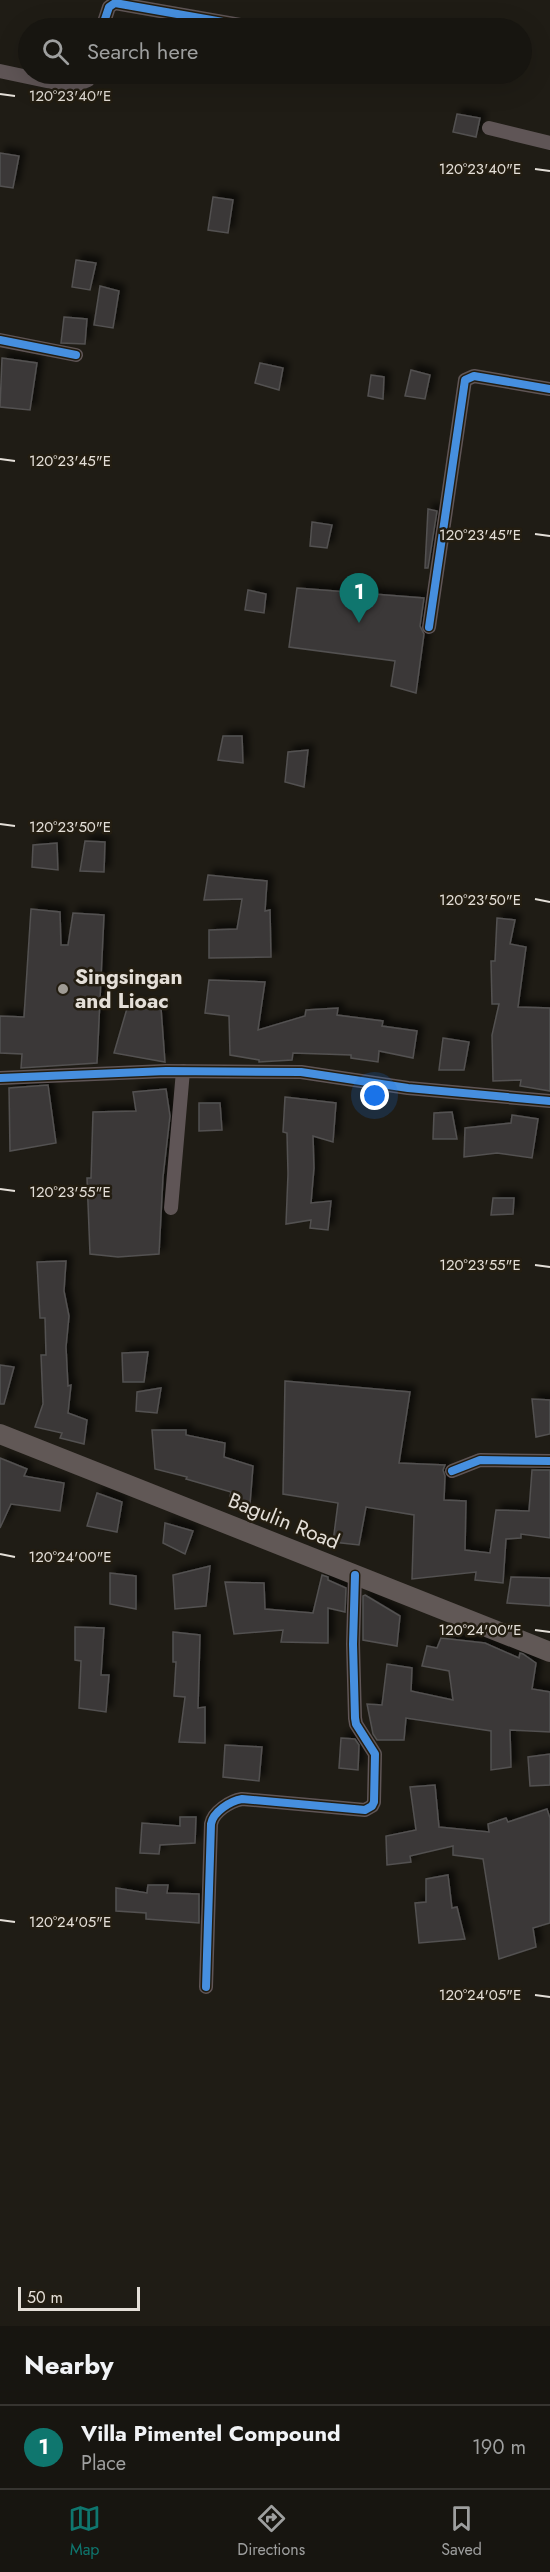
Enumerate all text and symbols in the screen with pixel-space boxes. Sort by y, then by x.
search box [18,18,532,84]
icon: search [39,35,72,68]
text: Search here [87,35,198,67]
text: 120°23'40"E [29,85,111,107]
text: 120°23'40"E [439,158,521,180]
text: 120°23'45"E [29,450,111,472]
text: 120°23'45"E [439,524,521,546]
pin: 1 [340,574,378,623]
text: 120°23'50"E [29,816,111,838]
text: 120°23'50"E [439,889,521,911]
place label: Singsingan and Lioac [75,962,182,1016]
marker: Singsingan and Lioac [56,982,70,996]
your location [360,1081,389,1110]
text: 120°23'55"E [29,1181,111,1203]
text: 120°23'55"E [439,1254,521,1276]
street label: Bagulin Road [224,1485,344,1557]
text: 120°24'00"E [28,1546,112,1568]
text: 120°24'00"E [438,1619,522,1641]
text: 120°24'05"E [29,1911,111,1933]
text: 120°24'05"E [439,1984,521,2006]
scale bar [18,2284,140,2312]
text: 50 m [27,2286,63,2309]
text: Nearby [24,2346,113,2384]
text: Villa Pimentel Compound [81,2417,341,2449]
text: 1 [38,2433,49,2462]
text: 190 m [472,2433,526,2462]
text: Place [81,2449,126,2478]
tab: Map [68,2502,101,2561]
tab: Directions [237,2502,305,2561]
tab: Saved [441,2502,482,2561]

